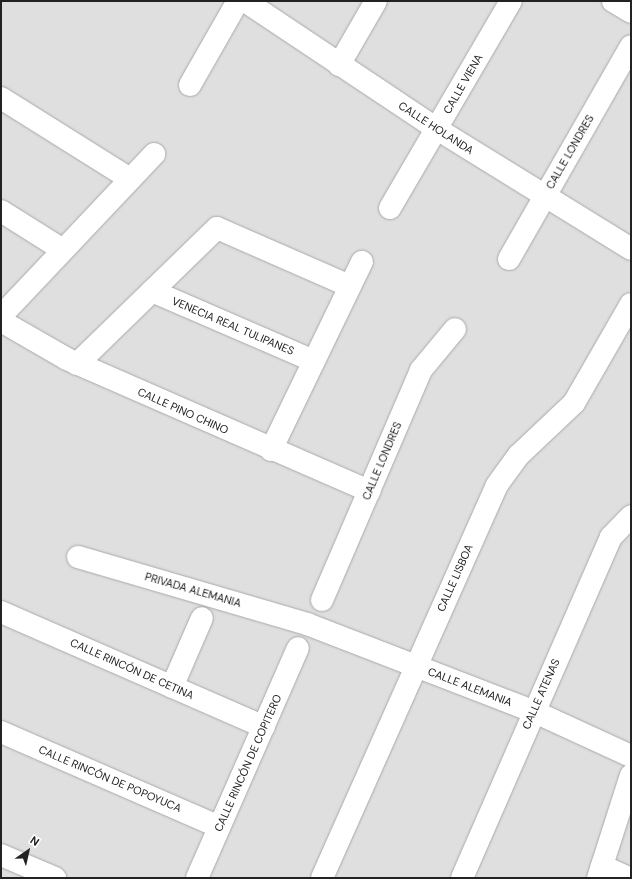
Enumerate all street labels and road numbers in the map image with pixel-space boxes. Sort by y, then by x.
street label: CALLE VIENA [441,52,485,116]
street label: CALLE HOLANDA [396,99,476,157]
street label: CALLE LONDRES [543,112,597,192]
street label: VENECIA REAL TULIPANES [170,294,296,358]
street label: CALLE PINO CHINO [136,385,230,437]
street label: CALLE LONDRES [360,420,404,502]
street label: CALLE LISBOA [434,542,476,614]
street label: PRIVADA ALEMANIA [143,570,243,610]
street label: CALLE RINCÓN DE CETINA [68,636,196,702]
street label: CALLE ATENAS [520,657,562,731]
street label: CALLE ALEMANIA [426,665,514,709]
street label: CALLE RINCÓN DE COPITERO [212,692,284,834]
street label: CALLE RINCÓN DE POPOYUCA [37,743,183,815]

